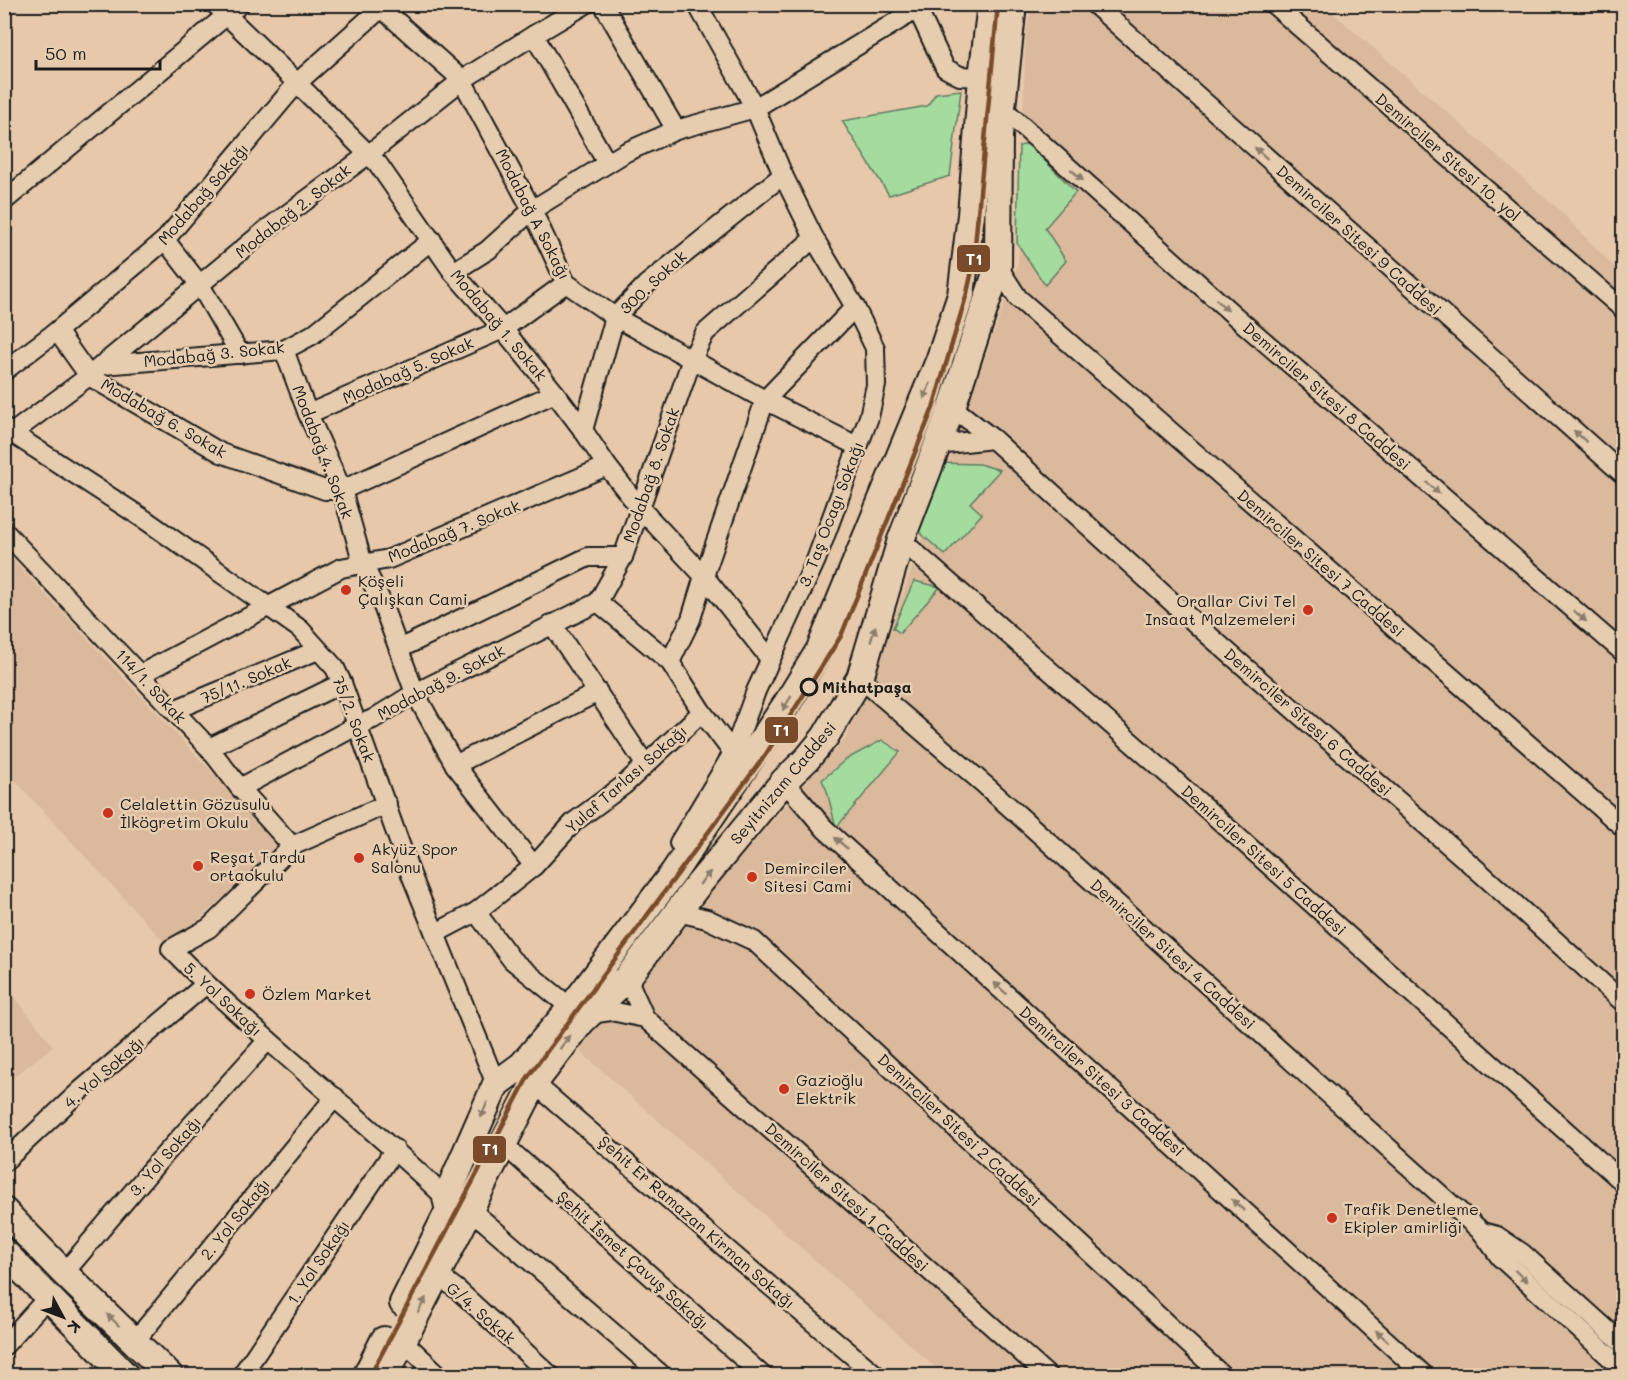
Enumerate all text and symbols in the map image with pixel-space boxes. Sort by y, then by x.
scale bar [36,33,160,71]
text: 50 m [45,41,87,65]
street label: Demirciler Sitesi 10. yol [1371,88,1525,225]
street label: Modabağ Sokağı [153,138,253,249]
street label: Modabağ A Sokağı [491,145,576,283]
one-way arrow [1254,147,1269,160]
street label: Modabağ 2. Sokak [231,159,355,262]
street label: Demirciler Sitesi 9 Caddesi [1272,160,1446,320]
one-way arrow [1069,168,1084,181]
line badge: T1 [956,244,991,273]
street label: 300. Sokak [615,245,691,318]
text: T1 [966,248,982,269]
street label: Modabağ 1. Sokak [447,265,552,385]
one-way arrow [1215,298,1230,312]
street label: Demirciler Sitesi 8 Caddesi [1239,317,1416,474]
street label: Modabağ 5. Sokak [339,331,477,408]
street label: Modabağ 3. Sokak [142,336,285,371]
street label: Modabağ 6. Sokak [98,373,231,462]
street label: Modabağ 4. Sokak [288,382,359,522]
one-way arrow [922,383,932,401]
street label: Modabağ 8. Sokak [617,404,684,545]
one-way arrow [1573,430,1588,443]
street label: 3. Taş Ocagı Sokağı [793,438,868,589]
one-way arrow [1425,481,1440,494]
street label: Demirciler Sitesi 7 Caddesi [1233,484,1409,641]
street label: Modabağ 7. Sokak [384,494,523,567]
place label: Köşeli Çalışkan Cami [358,570,468,609]
marker: Köşeli Çalışkan Cami [339,583,353,597]
place label: Orallar Civi Tel Insaat Malzemeleri [1145,590,1296,629]
marker: Orallar Civi Tel Insaat Malzemeleri [1301,603,1315,617]
one-way arrow [1572,609,1587,622]
one-way arrow [869,625,878,643]
street label: Modabağ 9. Sokak [373,639,508,724]
street label: Demirciler Sitesi 6 Caddesi [1220,643,1397,800]
street label: 114/1. Sokak [111,644,191,727]
street label: 75/11. Sokak [197,651,294,708]
street label: 75/2. Sokak [328,673,381,765]
place label: Mithatpaşa [822,676,912,698]
marker: Mithatpaşa [800,678,818,696]
one-way arrow [781,695,792,711]
line badge: T1 [764,716,799,744]
street label: Seyitnizam Caddesi [725,717,840,848]
text: T1 [773,719,789,740]
street label: Yulaf Tarlası Sokağı [560,720,691,837]
street label: Demirciler Sitesi 5 Caddesi [1177,780,1351,939]
place label: Celalettin Gözusulu İlkögretim Okulu [120,793,270,832]
marker: Celalettin Gözusulu İlkögretim Okulu [101,806,115,820]
one-way arrow [834,837,849,850]
place label: Akyüz Spor Salonu [371,838,458,877]
place label: Reşat Tardu ortaokulu [210,846,306,885]
marker: Akyüz Spor Salonu [352,851,366,865]
place label: Demirciler Sitesi Cami [764,857,852,896]
marker: Reşat Tardu ortaokulu [191,859,205,873]
one-way arrow [698,870,711,886]
marker: Demirciler Sitesi Cami [745,870,759,884]
street label: Demirciler Sitesi 4 Caddesi [1086,874,1260,1033]
street label: 5. Yol Sokağı [180,957,267,1040]
one-way arrow [994,982,1008,996]
place label: Özlem Market [262,983,372,1004]
marker: Özlem Market [243,987,257,1001]
street label: Demirciler Sitesi 3 Caddesi [1015,1001,1189,1160]
street label: 4. Yol Sokağı [59,1031,148,1112]
one-way arrow [559,1035,571,1050]
street label: Demirciler Sitesi 2 Caddesi [874,1049,1045,1211]
place label: Gazioğlu Elektrik [796,1069,863,1108]
marker: Gazioğlu Elektrik [777,1082,791,1096]
one-way arrow [479,1101,488,1119]
street label: 3. Yol Sokağı [124,1111,205,1200]
street label: Demirciler Sitesi 1 Caddesi [761,1118,934,1276]
street label: Şehit Er Ramazan Kirman Sokağı [595,1130,800,1313]
line badge: T1 [472,1135,507,1164]
text: T1 [482,1138,498,1159]
street label: 2. Yol Sokağı [195,1174,274,1264]
street label: Şehit İsmet Çavuş Sokağı [553,1186,714,1333]
one-way arrow [1230,1198,1245,1212]
place label: Trafik Denetleme Ekipler amirliği [1344,1198,1479,1237]
marker: Trafik Denetleme Ekipler amirliği [1325,1211,1339,1225]
street label: 1. Yol Sokağı [282,1215,354,1308]
one-way arrow [1513,1269,1528,1283]
street label: G/4. Sokak [442,1277,520,1348]
north arrow [33,1287,93,1347]
one-way arrow [417,1296,427,1313]
one-way arrow [106,1313,121,1327]
text: K [63,1316,86,1338]
one-way arrow [1375,1330,1390,1343]

